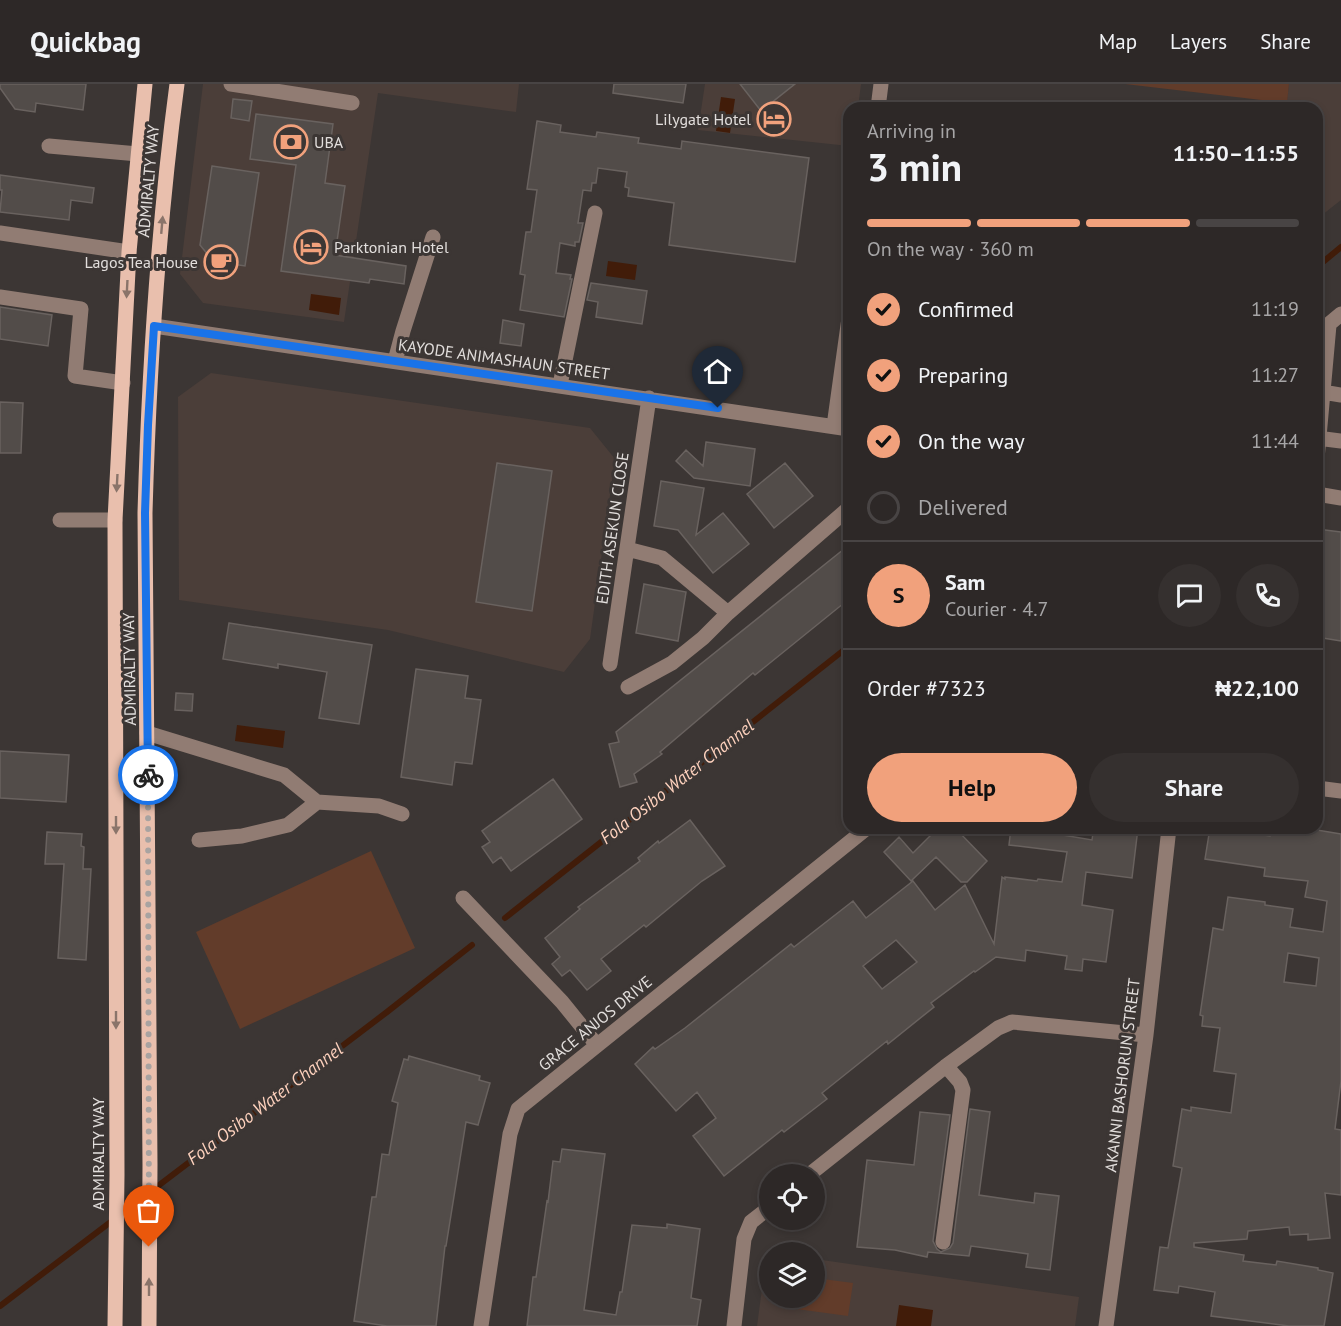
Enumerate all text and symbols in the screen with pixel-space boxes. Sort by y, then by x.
text: Quickbag [30,23,141,60]
text: Map [1099,28,1137,55]
text: Layers [1170,28,1227,55]
text: Share [1260,28,1311,55]
hotel icon: Lilygate Hotel [756,101,792,137]
place label: Lilygate Hotel [655,109,751,129]
text: Arriving in [867,118,956,144]
street label: ADMIRALTY WAY [133,124,163,238]
bank icon: UBA [273,124,309,160]
place label: UBA [314,132,344,152]
text: 11:50–11:55 [1173,139,1299,167]
text: 3 min [867,141,962,192]
one-way arrow [157,215,167,234]
hotel icon: Parktonian Hotel [293,229,329,265]
text: On the way · 360 m [867,236,1034,262]
place label: Parktonian Hotel [334,237,449,257]
cafe icon: Lagos Tea House [203,244,239,280]
place label: Lagos Tea House [84,252,198,272]
one-way arrow [122,279,132,298]
icon: check [867,293,900,326]
text: Confirmed [918,295,1014,323]
text: 11:19 [1251,296,1299,322]
street label: KAYODE ANIMASHAUN STREET [397,334,611,384]
pin [692,346,743,408]
icon: home [701,355,734,388]
icon: check [867,359,900,392]
text: Preparing [918,361,1008,389]
text: 11:27 [1251,362,1299,388]
icon: check [867,425,900,458]
text: On the way [918,427,1025,455]
text: 11:44 [1251,428,1299,454]
street label: EDITH ASEKUN CLOSE [591,451,633,605]
one-way arrow [113,474,122,493]
text: Delivered [918,493,1008,521]
button: chat [1158,564,1221,627]
button: phone [1236,564,1299,627]
text: Sam [945,568,985,596]
text: S [893,581,904,609]
text: Courier · 4.7 [945,596,1048,622]
street label: ADMIRALTY WAY [118,612,140,726]
text: Order #7323 [867,674,986,702]
text: ₦22,100 [1215,674,1299,702]
water label: Fola Osibo Water Channel [595,714,759,849]
courier [118,745,178,805]
button: Help [867,753,1077,822]
button: Share [1089,753,1299,822]
icon: bike [132,759,165,792]
one-way arrow [111,816,121,835]
street label: GRACE ANJOS DRIVE [534,971,656,1075]
street label: AKANNI BASHORUN STREET [1100,977,1144,1173]
one-way arrow [111,1011,121,1030]
water label: Fola Osibo Water Channel [182,1037,347,1170]
street label: ADMIRALTY WAY [88,1097,108,1211]
map controls [759,1164,825,1308]
button: locate [759,1164,825,1230]
pin [123,1185,174,1247]
icon: bag [132,1194,165,1227]
button: layers [759,1242,825,1308]
one-way arrow [144,1277,154,1296]

